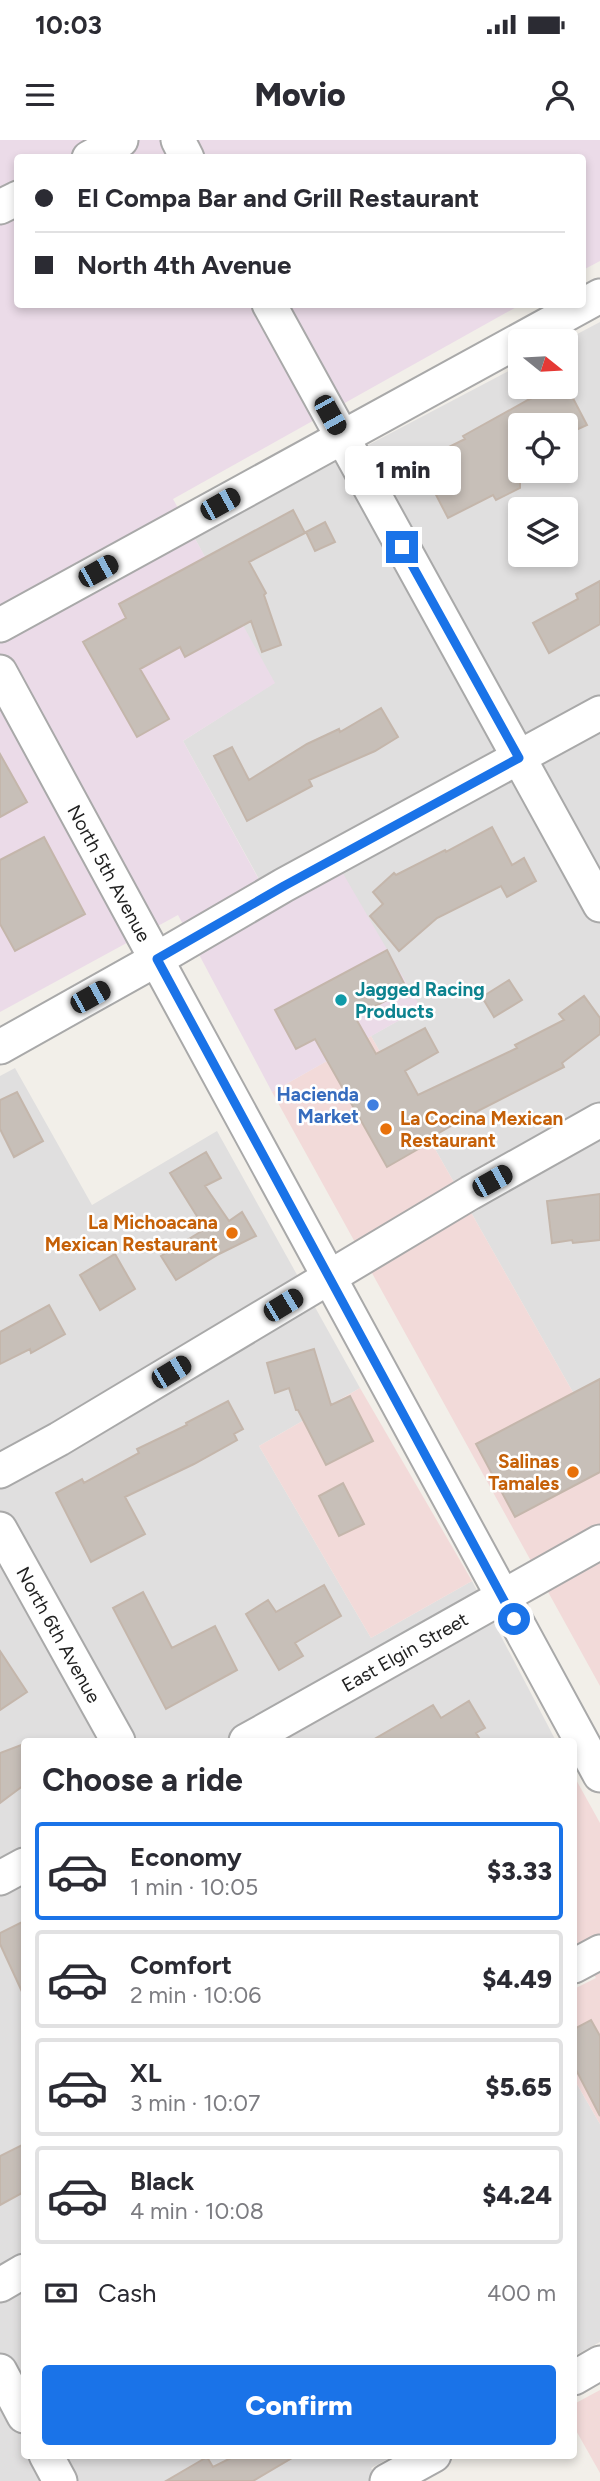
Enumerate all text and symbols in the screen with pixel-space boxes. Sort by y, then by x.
text: 10:03 [35,9,102,41]
icon: menu [21,76,59,114]
text: Movio [254,76,346,114]
icon: person [541,76,579,114]
text: El Compa Bar and Grill Restaurant [77,182,479,214]
text: North 4th Avenue [77,249,291,281]
north arrow [508,329,578,399]
map controls [508,329,578,567]
car [311,392,350,438]
button: locate [508,413,578,483]
callout: 1 min [344,446,460,494]
text: 1 min [376,456,430,484]
car [197,485,244,523]
button: layers [508,497,578,567]
route end [386,531,418,563]
car [75,552,122,590]
street label: North 5th Avenue [62,801,156,946]
car [67,978,114,1016]
place label: Jagged Racing Products [355,978,485,1023]
marker: Jagged Racing Products [333,992,349,1008]
place label: Hacienda Market [277,1083,359,1128]
marker: Hacienda Market [365,1097,381,1113]
place label: La Cocina Mexican Restaurant [400,1107,563,1152]
marker: La Cocina Mexican Restaurant [378,1121,394,1137]
car [469,1162,516,1200]
place label: La Michoacana Mexican Restaurant [45,1211,218,1256]
marker: La Michoacana Mexican Restaurant [224,1225,240,1241]
car [260,1285,307,1325]
car [148,1352,195,1392]
place label: Salinas Tamales [488,1450,559,1495]
marker: Salinas Tamales [565,1464,581,1480]
street label: North 6th Avenue [11,1563,105,1707]
route start [498,1603,530,1635]
street label: East Elgin Street [338,1608,472,1697]
text: Choose a ride [42,1761,243,1799]
icon: car [46,1840,109,1903]
text: Economy [130,1841,242,1873]
text: $3.33 [487,1855,552,1887]
text: 1 min · 10:05 [130,1873,258,1901]
icon: car [46,1948,109,2011]
text: Comfort [130,1949,232,1981]
text: $4.49 [482,1963,552,1995]
text: 2 min · 10:06 [130,1981,261,2009]
icon: car [46,2056,109,2119]
text: XL [130,2057,162,2089]
text: $5.65 [485,2071,552,2103]
text: 3 min · 10:07 [130,2089,260,2117]
icon: car [46,2164,109,2227]
text: Black [130,2165,194,2197]
text: $4.24 [482,2179,552,2211]
text: 4 min · 10:08 [130,2197,264,2225]
icon: cash [42,2274,80,2312]
text: Cash [98,2277,157,2309]
text: 400 m [487,2279,556,2307]
button: Confirm [42,2365,556,2445]

